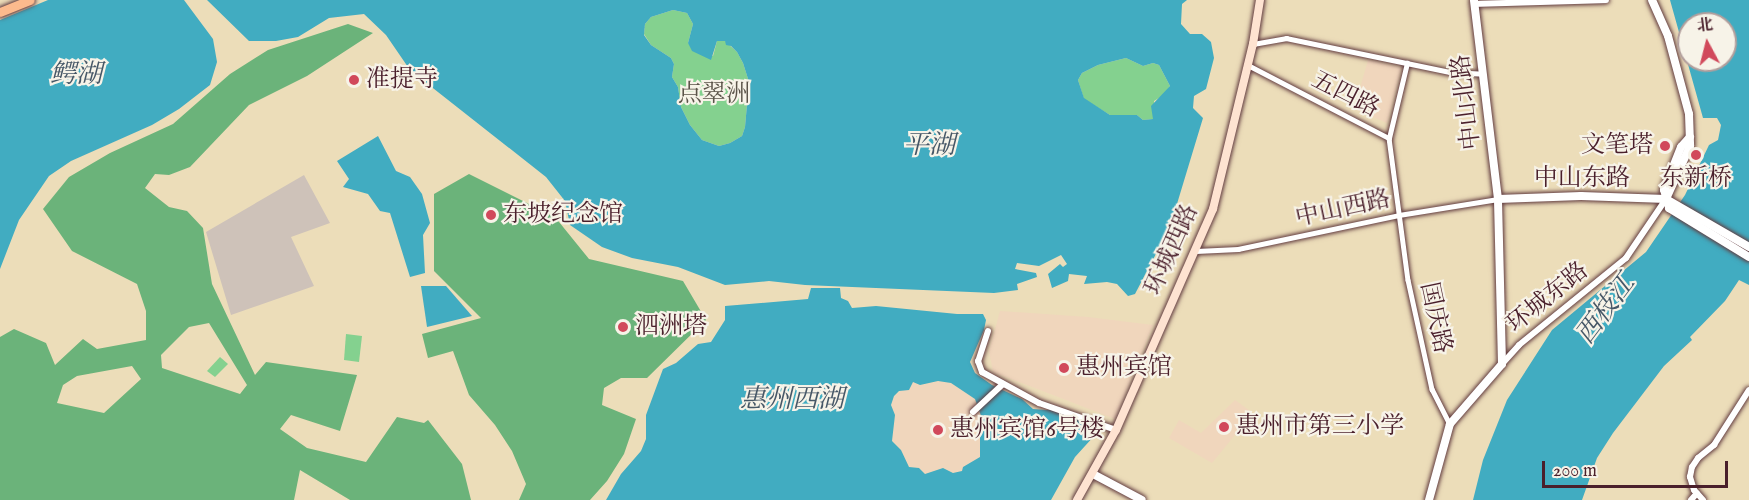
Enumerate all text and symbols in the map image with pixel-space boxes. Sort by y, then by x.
north arrow [1677,12,1737,72]
text: 北 [1696,15,1714,37]
street label: 中山北路 [1447,53,1487,151]
water label: 鳄湖 [50,59,102,91]
place label: 准提寺 [366,66,438,94]
street label: 五四路 [1306,66,1384,124]
marker: 准提寺 [347,73,361,87]
park label: 点翠洲 [678,81,750,109]
water label: 平湖 [903,130,955,162]
place label: 文笔塔 [1581,132,1653,160]
marker: 文笔塔 [1658,139,1672,153]
marker: 东新桥 [1689,148,1703,162]
street label: 中山东路 [1534,165,1630,193]
place label: 东新桥 [1660,165,1732,193]
street label: 中山西路 [1293,185,1393,233]
street label: 环城西路 [1139,200,1205,300]
place label: 东坡纪念馆 [503,201,623,229]
marker: 东坡纪念馆 [484,208,498,222]
street label: 环城东路 [1502,257,1594,339]
water label: 西枝江 [1570,269,1642,351]
street label: 国庆路 [1413,280,1457,356]
place label: 泗洲塔 [635,313,707,341]
marker: 泗洲塔 [616,320,630,334]
place label: 惠州宾馆 [1076,354,1172,382]
marker: 惠州宾馆 [1057,361,1071,375]
water label: 惠州西湖 [740,384,844,416]
place label: 惠州市第三小学 [1236,413,1404,441]
place label: 惠州宾馆6号楼 [950,416,1104,444]
marker: 惠州市第三小学 [1217,420,1231,434]
marker: 惠州宾馆6号楼 [931,423,945,437]
scale bar [1545,449,1731,487]
text: 200 m [1553,460,1597,483]

